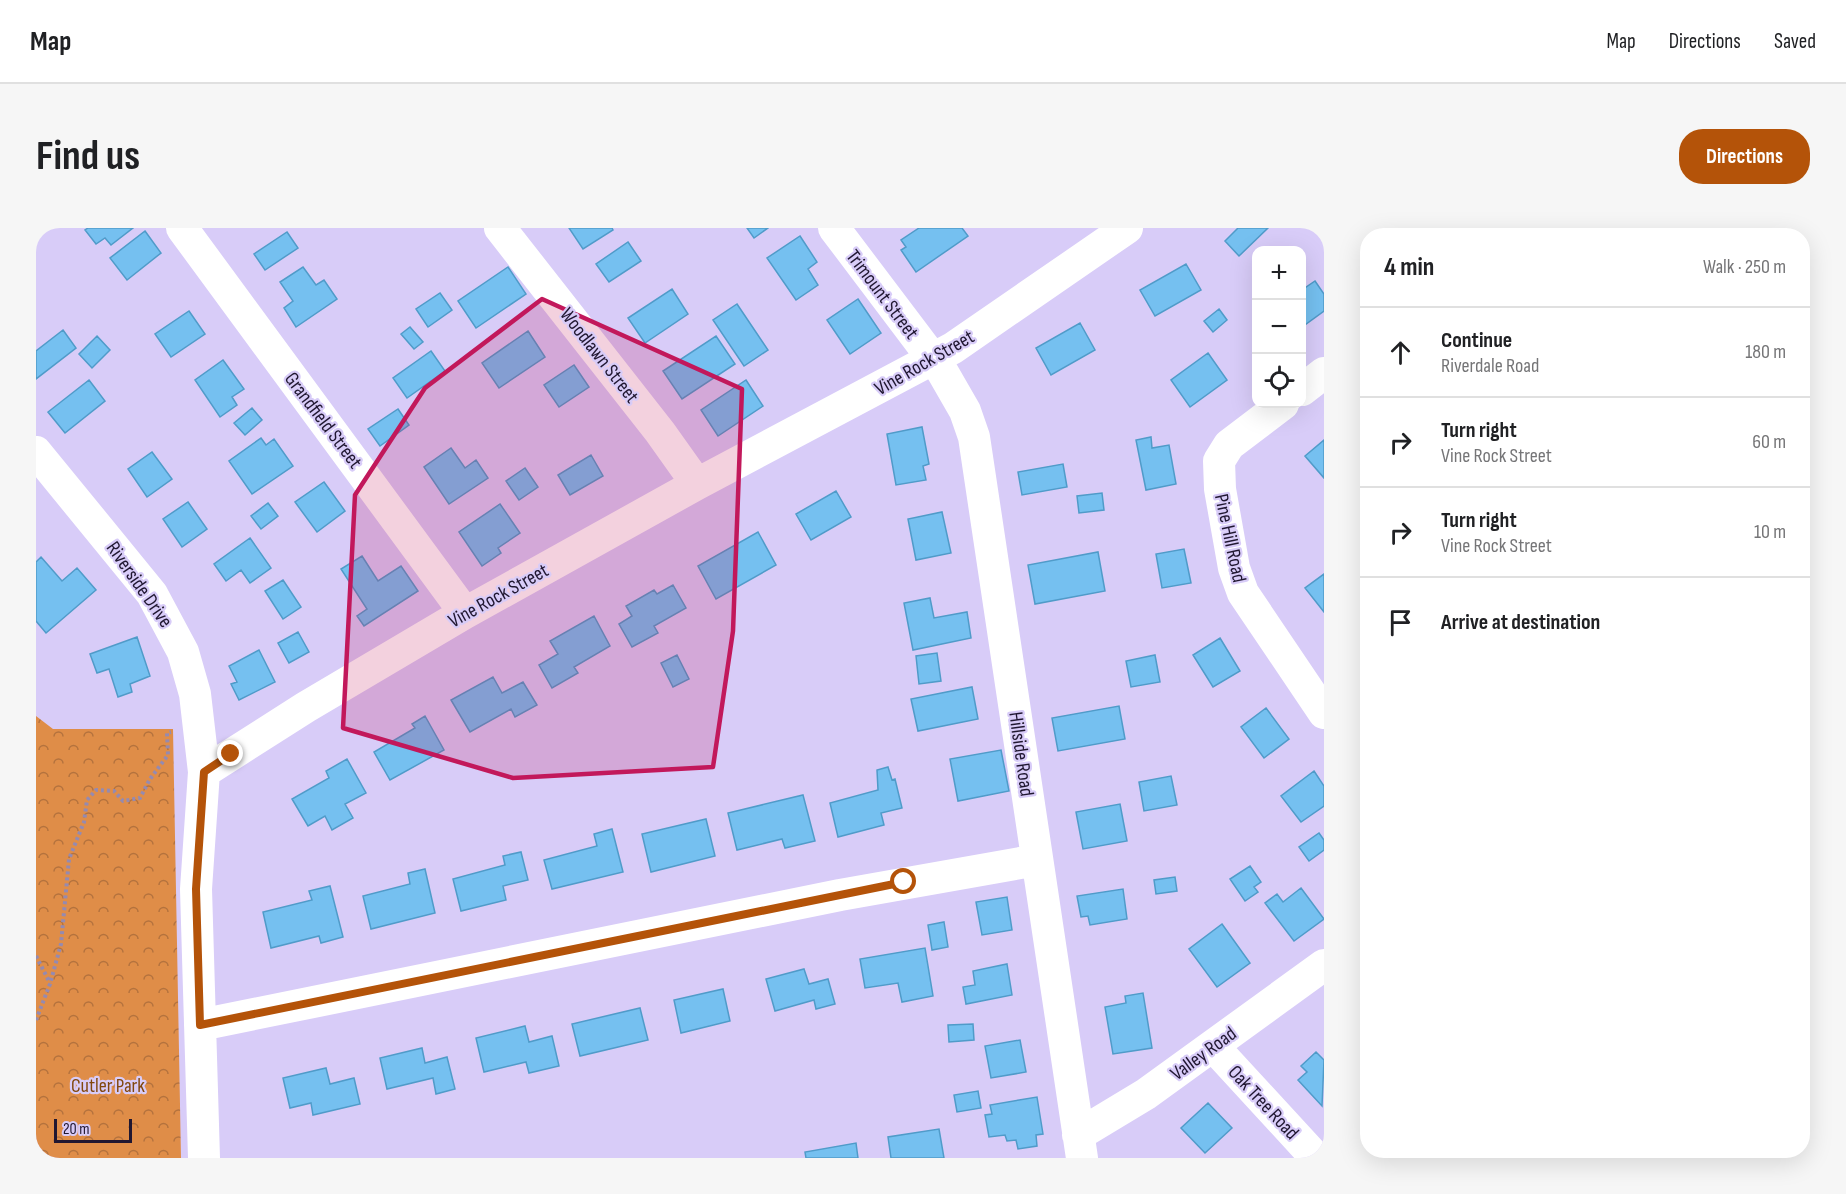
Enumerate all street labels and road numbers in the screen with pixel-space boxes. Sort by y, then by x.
street label: Trimount Street [841,245,924,344]
street label: Woodlawn Street [555,303,644,408]
street label: Vine Rock Street [871,325,978,401]
street label: Grandfield Street [279,368,367,473]
street label: Pine Hill Road [1209,492,1251,585]
street label: Riverside Drive [101,537,178,632]
street label: Vine Rock Street [444,559,553,633]
street label: Hillside Road [1003,710,1039,798]
street label: Valley Road [1166,1022,1241,1086]
street label: Oak Tree Road [1223,1061,1304,1145]

